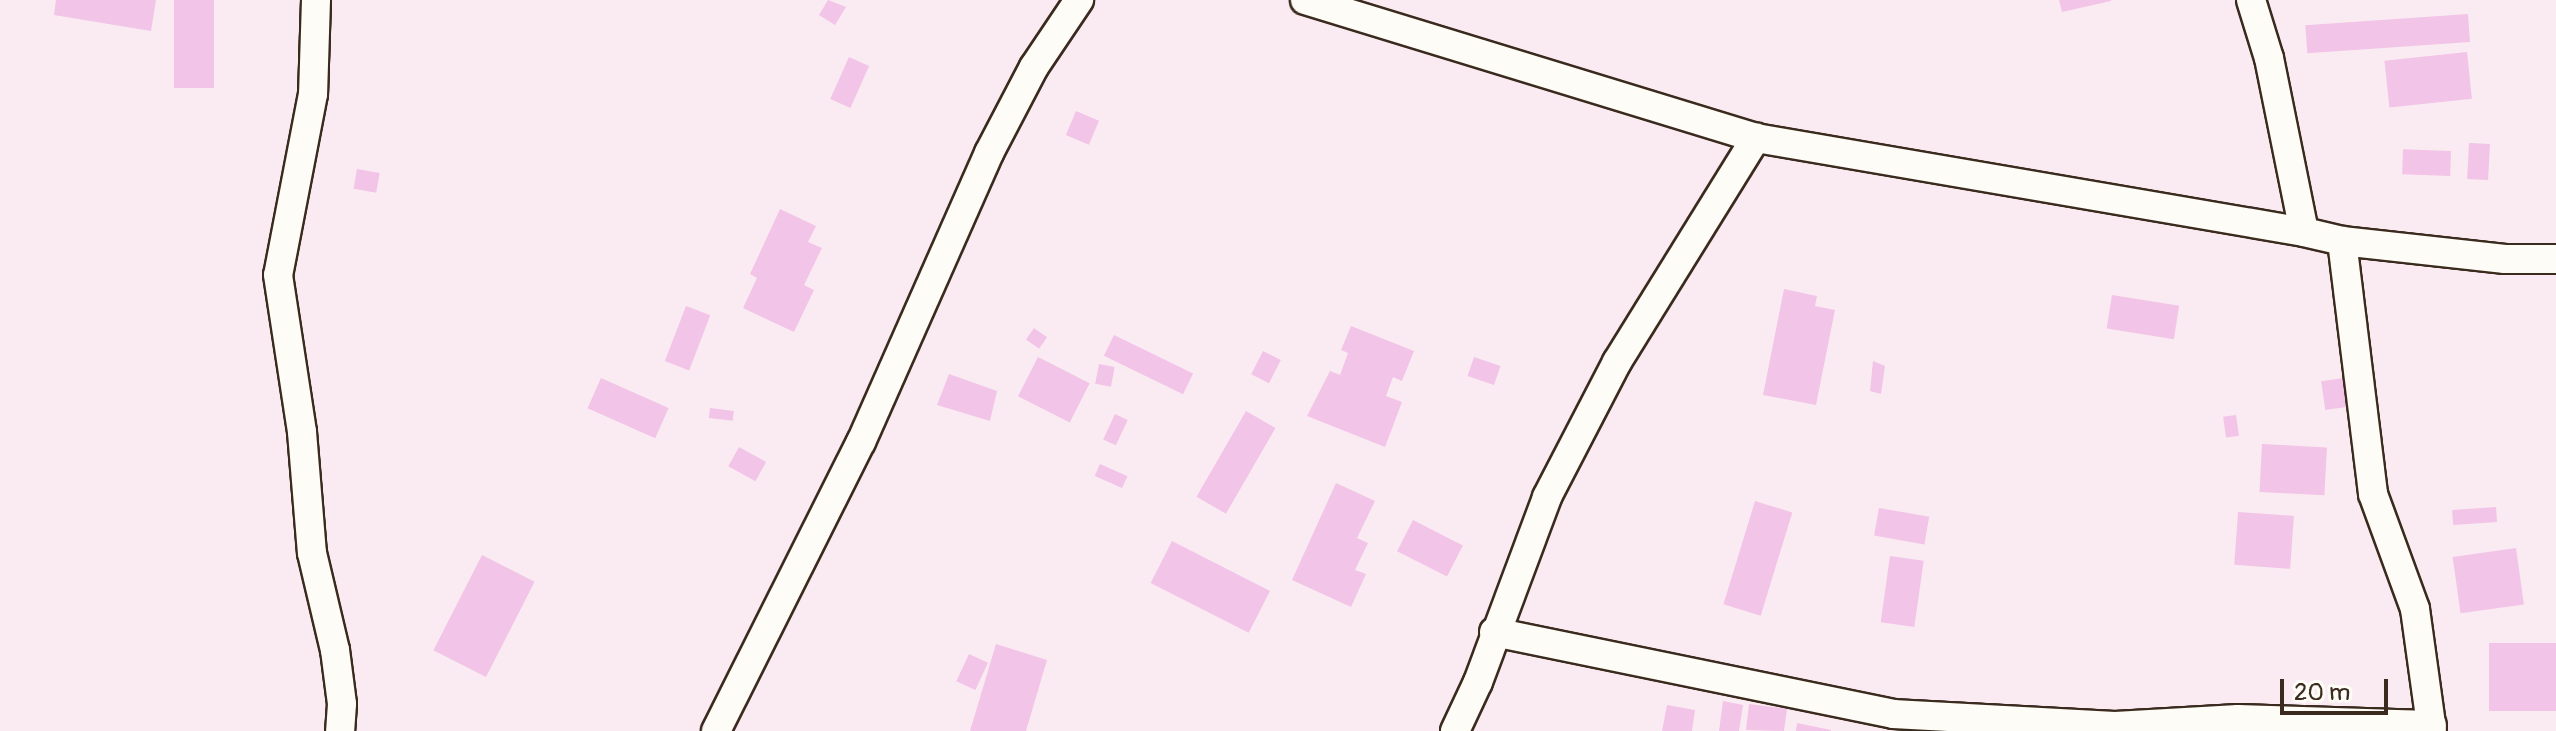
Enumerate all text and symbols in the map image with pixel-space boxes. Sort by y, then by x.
scale bar [2284,663,2392,713]
text: 20 m [2294,678,2350,707]

